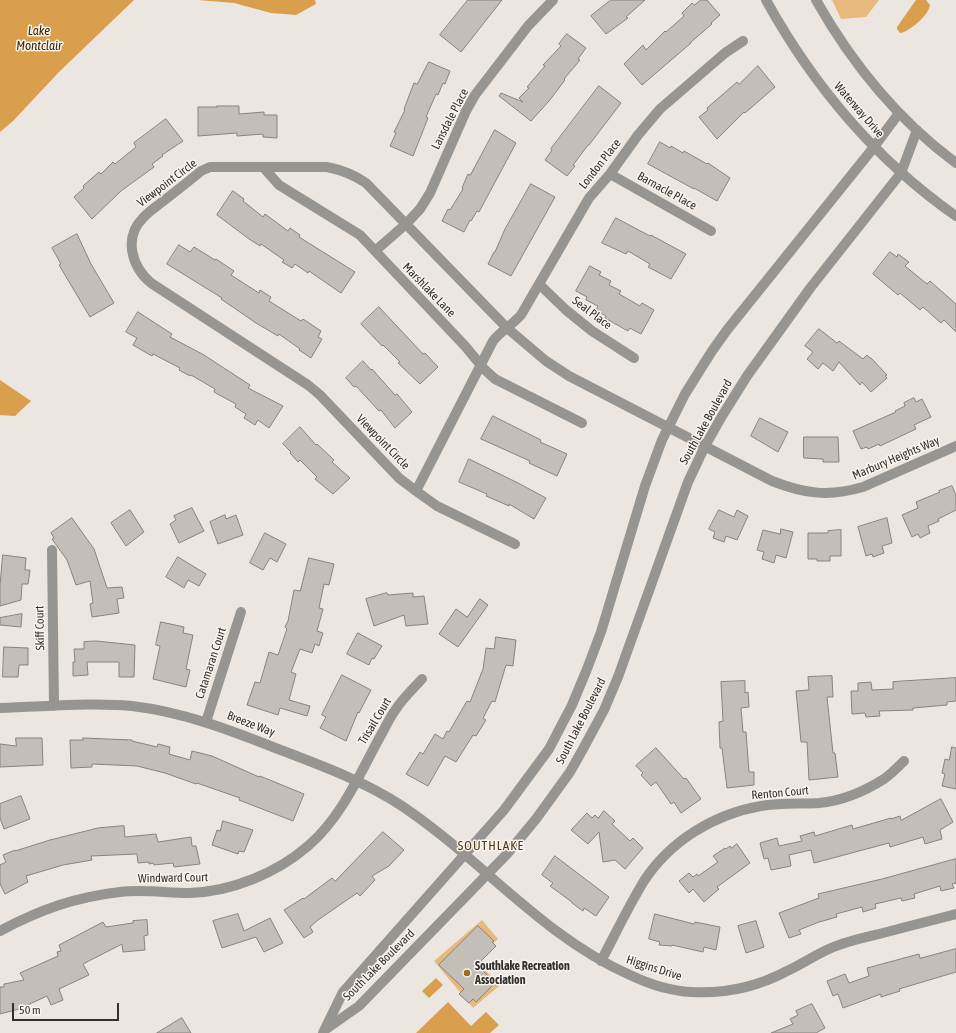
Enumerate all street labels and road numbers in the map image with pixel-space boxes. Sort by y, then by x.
street label: Waterway Drive [831,79,887,141]
street label: Lansdale Place [429,86,471,152]
street label: London Place [576,136,624,192]
street label: Viewpoint Circle [134,156,200,210]
street label: Barnacle Place [635,169,699,213]
street label: Marshlake Lane [400,260,458,320]
street label: Seal Place [570,294,614,332]
street label: South Lake Boulevard [677,377,735,467]
street label: Viewpoint Circle [353,412,413,472]
street label: Marbury Heights Way [850,433,942,483]
street label: Skiff Court [32,606,48,650]
street label: Catamaran Court [193,625,229,701]
street label: South Lake Boulevard [553,675,609,767]
street label: Trisail Court [355,695,395,747]
street label: Breeze Way [225,708,277,740]
street label: Renton Court [751,783,809,803]
street label: Windward Court [138,870,208,886]
street label: South Lake Boulevard [340,926,418,1004]
street label: Higgins Drive [624,952,684,984]

